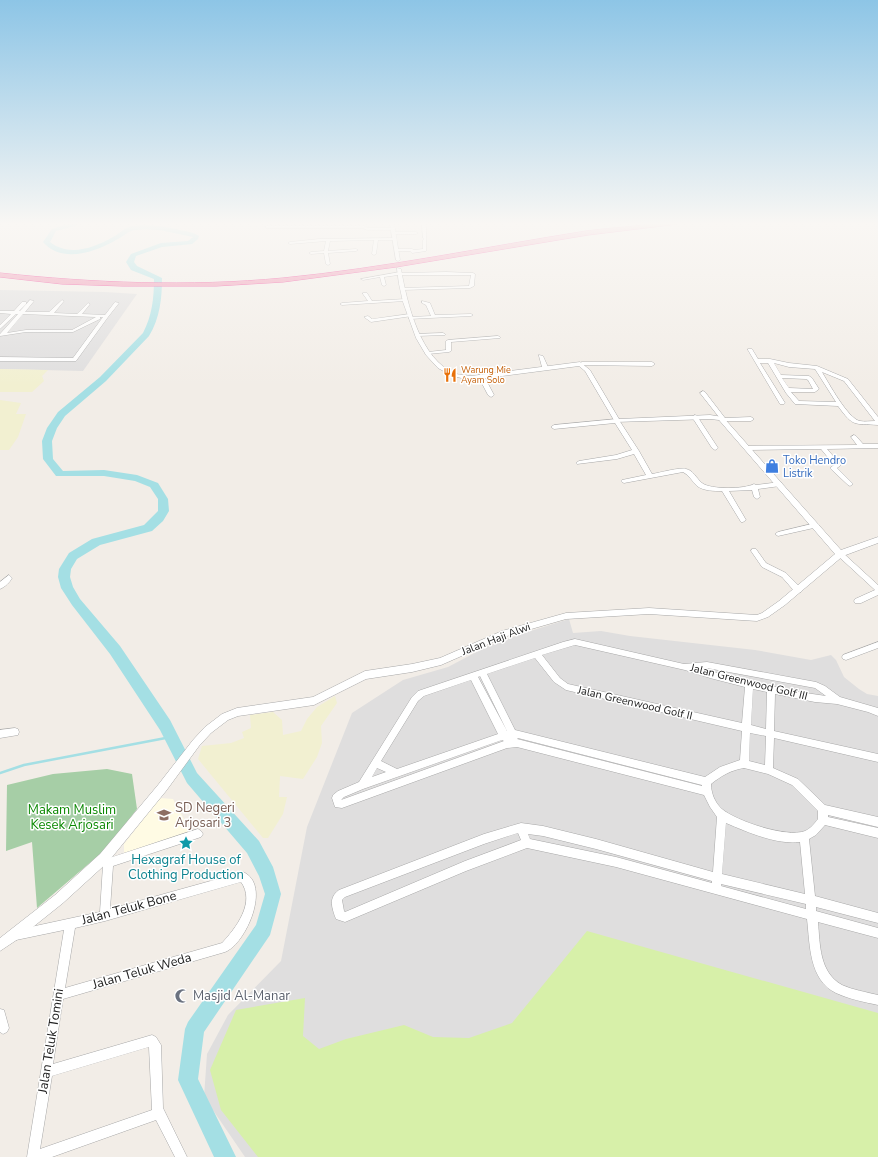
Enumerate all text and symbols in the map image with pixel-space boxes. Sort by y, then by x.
place label: Warung Mie Ayam Solo [461,364,511,386]
restaurant icon: Warung Mie Ayam Solo [442,367,458,383]
place label: Toko Hendro Listrik [783,453,846,481]
shop icon: Toko Hendro Listrik [764,458,780,474]
street label: Jalan Haji Alwi [458,619,533,659]
street label: Jalan Greenwood Golf III [688,660,809,704]
street label: Jalan Greenwood Golf II [575,682,694,724]
place label: SD Negeri Arjosari 3 [175,799,235,832]
park label: Makam Muslim Kesek Arjosari [28,801,116,834]
school or university icon: SD Negeri Arjosari 3 [156,807,172,823]
place icon: Hexagraf House of Clothing Production [178,835,194,851]
place label: Hexagraf House of Clothing Production [128,851,244,884]
street label: Jalan Teluk Bone [79,887,179,930]
street label: Jalan Teluk Weda [89,948,194,994]
street label: Jalan Teluk Tomini [34,987,68,1096]
place label: Masjid Al-Manar [193,987,290,1005]
mosque icon: Masjid Al-Manar [174,988,190,1004]

